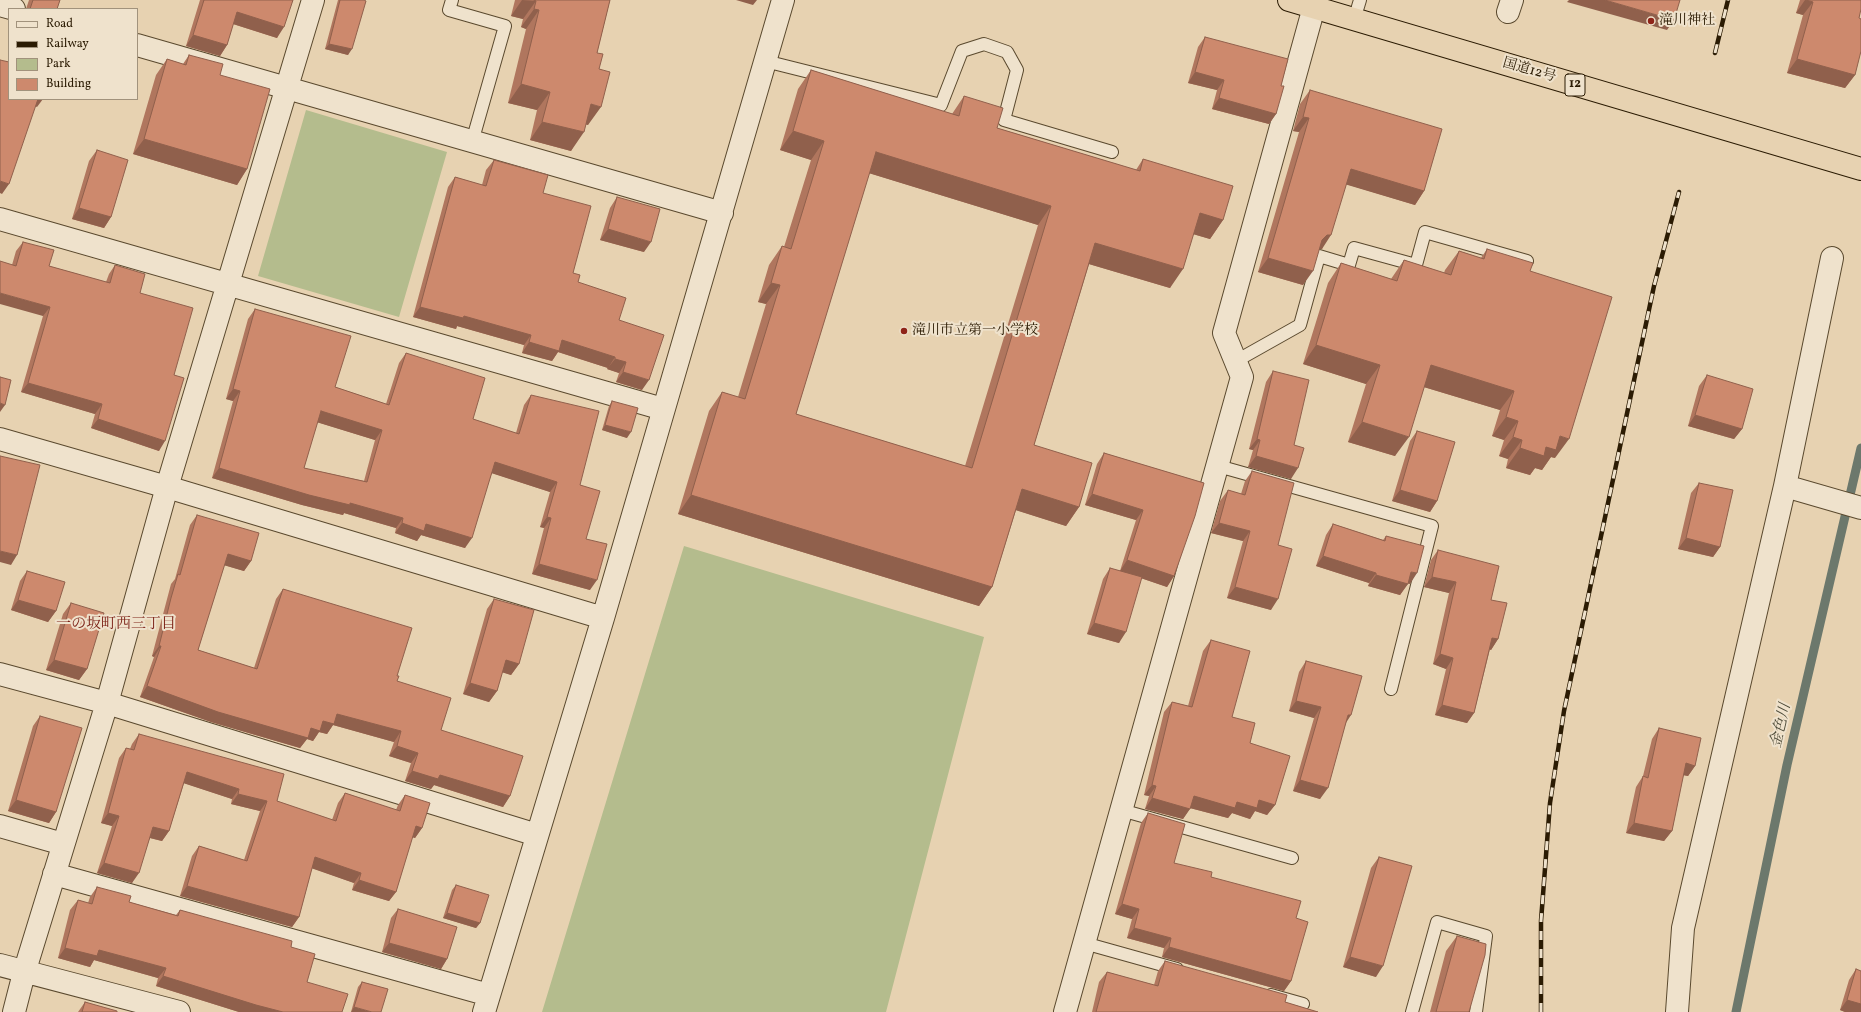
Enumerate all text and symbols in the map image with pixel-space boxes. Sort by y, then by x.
legend [8,8,138,100]
place label: 滝川神社 [1659,13,1715,29]
text: Road [46,16,73,32]
marker: 滝川神社 [1646,16,1656,26]
text: Railway [46,36,89,52]
street label: 国道12号 [1500,55,1558,87]
text: Park [46,56,71,72]
road number: 12 [1565,74,1585,96]
text: Building [46,76,91,92]
place label: 滝川市立第一小学校 [912,323,1038,339]
marker: 滝川市立第一小学校 [899,326,909,336]
district label: 一の坂町西三丁目 [56,616,176,634]
water label: 金色川 [1768,702,1796,750]

